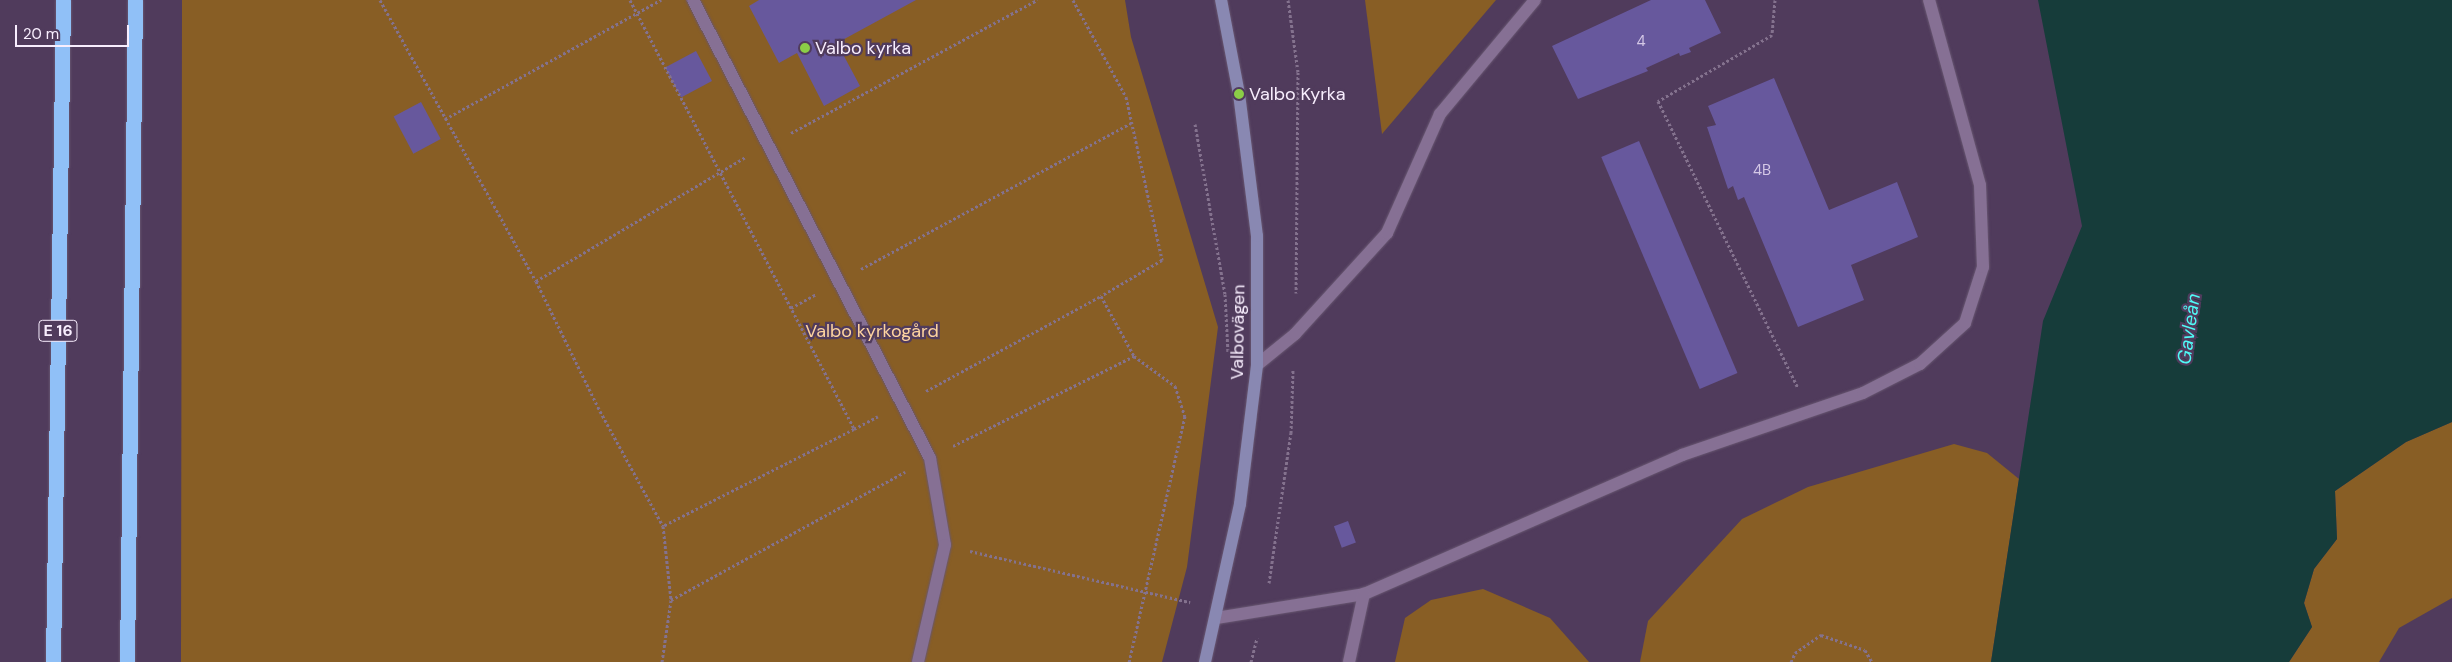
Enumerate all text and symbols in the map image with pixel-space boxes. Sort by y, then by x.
scale bar [18,15,131,47]
text: 20 m [23,24,59,44]
house number: 4 [1636,33,1646,51]
place label: Valbo kyrka [815,37,911,59]
marker: Valbo kyrka [799,42,811,54]
place label: Valbo Kyrka [1249,83,1346,105]
marker: Valbo Kyrka [1233,88,1245,100]
house number: 4B [1753,162,1771,180]
street label: Valbovägen [1226,284,1250,380]
water label: Gavleån [2173,292,2205,366]
road number: E 16 [38,318,78,344]
park label: Valbo kyrkogård [805,320,939,342]

